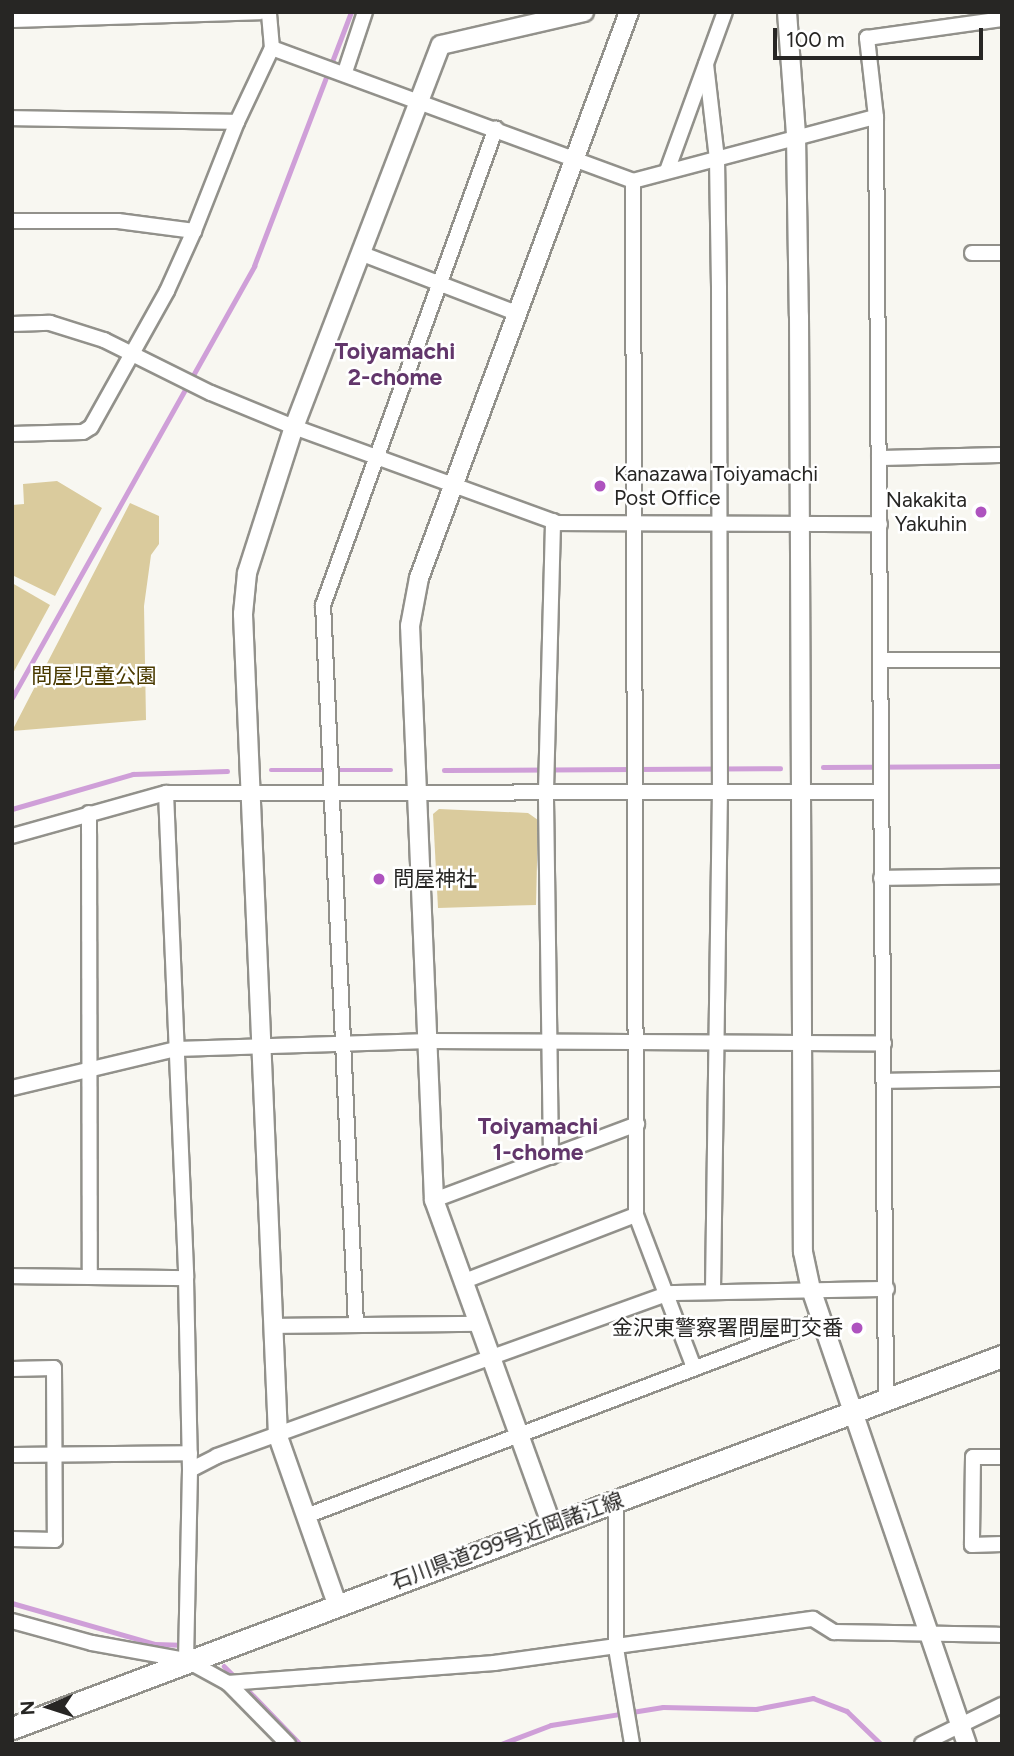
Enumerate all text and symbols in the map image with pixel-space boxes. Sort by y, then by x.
scale bar [776,14,986,58]
text: 100 m [786,27,845,52]
district label: Toiyamachi 2-chome [335,337,455,391]
place label: Kanazawa Toiyamachi Post Office [614,461,818,511]
marker: Kanazawa Toiyamachi Post Office [592,478,608,494]
place label: Nakakita Yakuhin [886,487,967,537]
marker: Nakakita Yakuhin [973,504,989,520]
park label: 問屋児童公園 [31,663,157,689]
place label: 問屋神社 [393,866,477,892]
marker: 問屋神社 [371,871,387,887]
district label: Toiyamachi 1-chome [478,1112,598,1166]
place label: 金沢東警察署問屋町交番 [612,1315,843,1341]
marker: 金沢東警察署問屋町交番 [849,1320,865,1336]
street label: 石川県道299号近岡諸江線 [387,1487,627,1595]
north arrow [14,1672,84,1742]
text: N [16,1700,39,1716]

